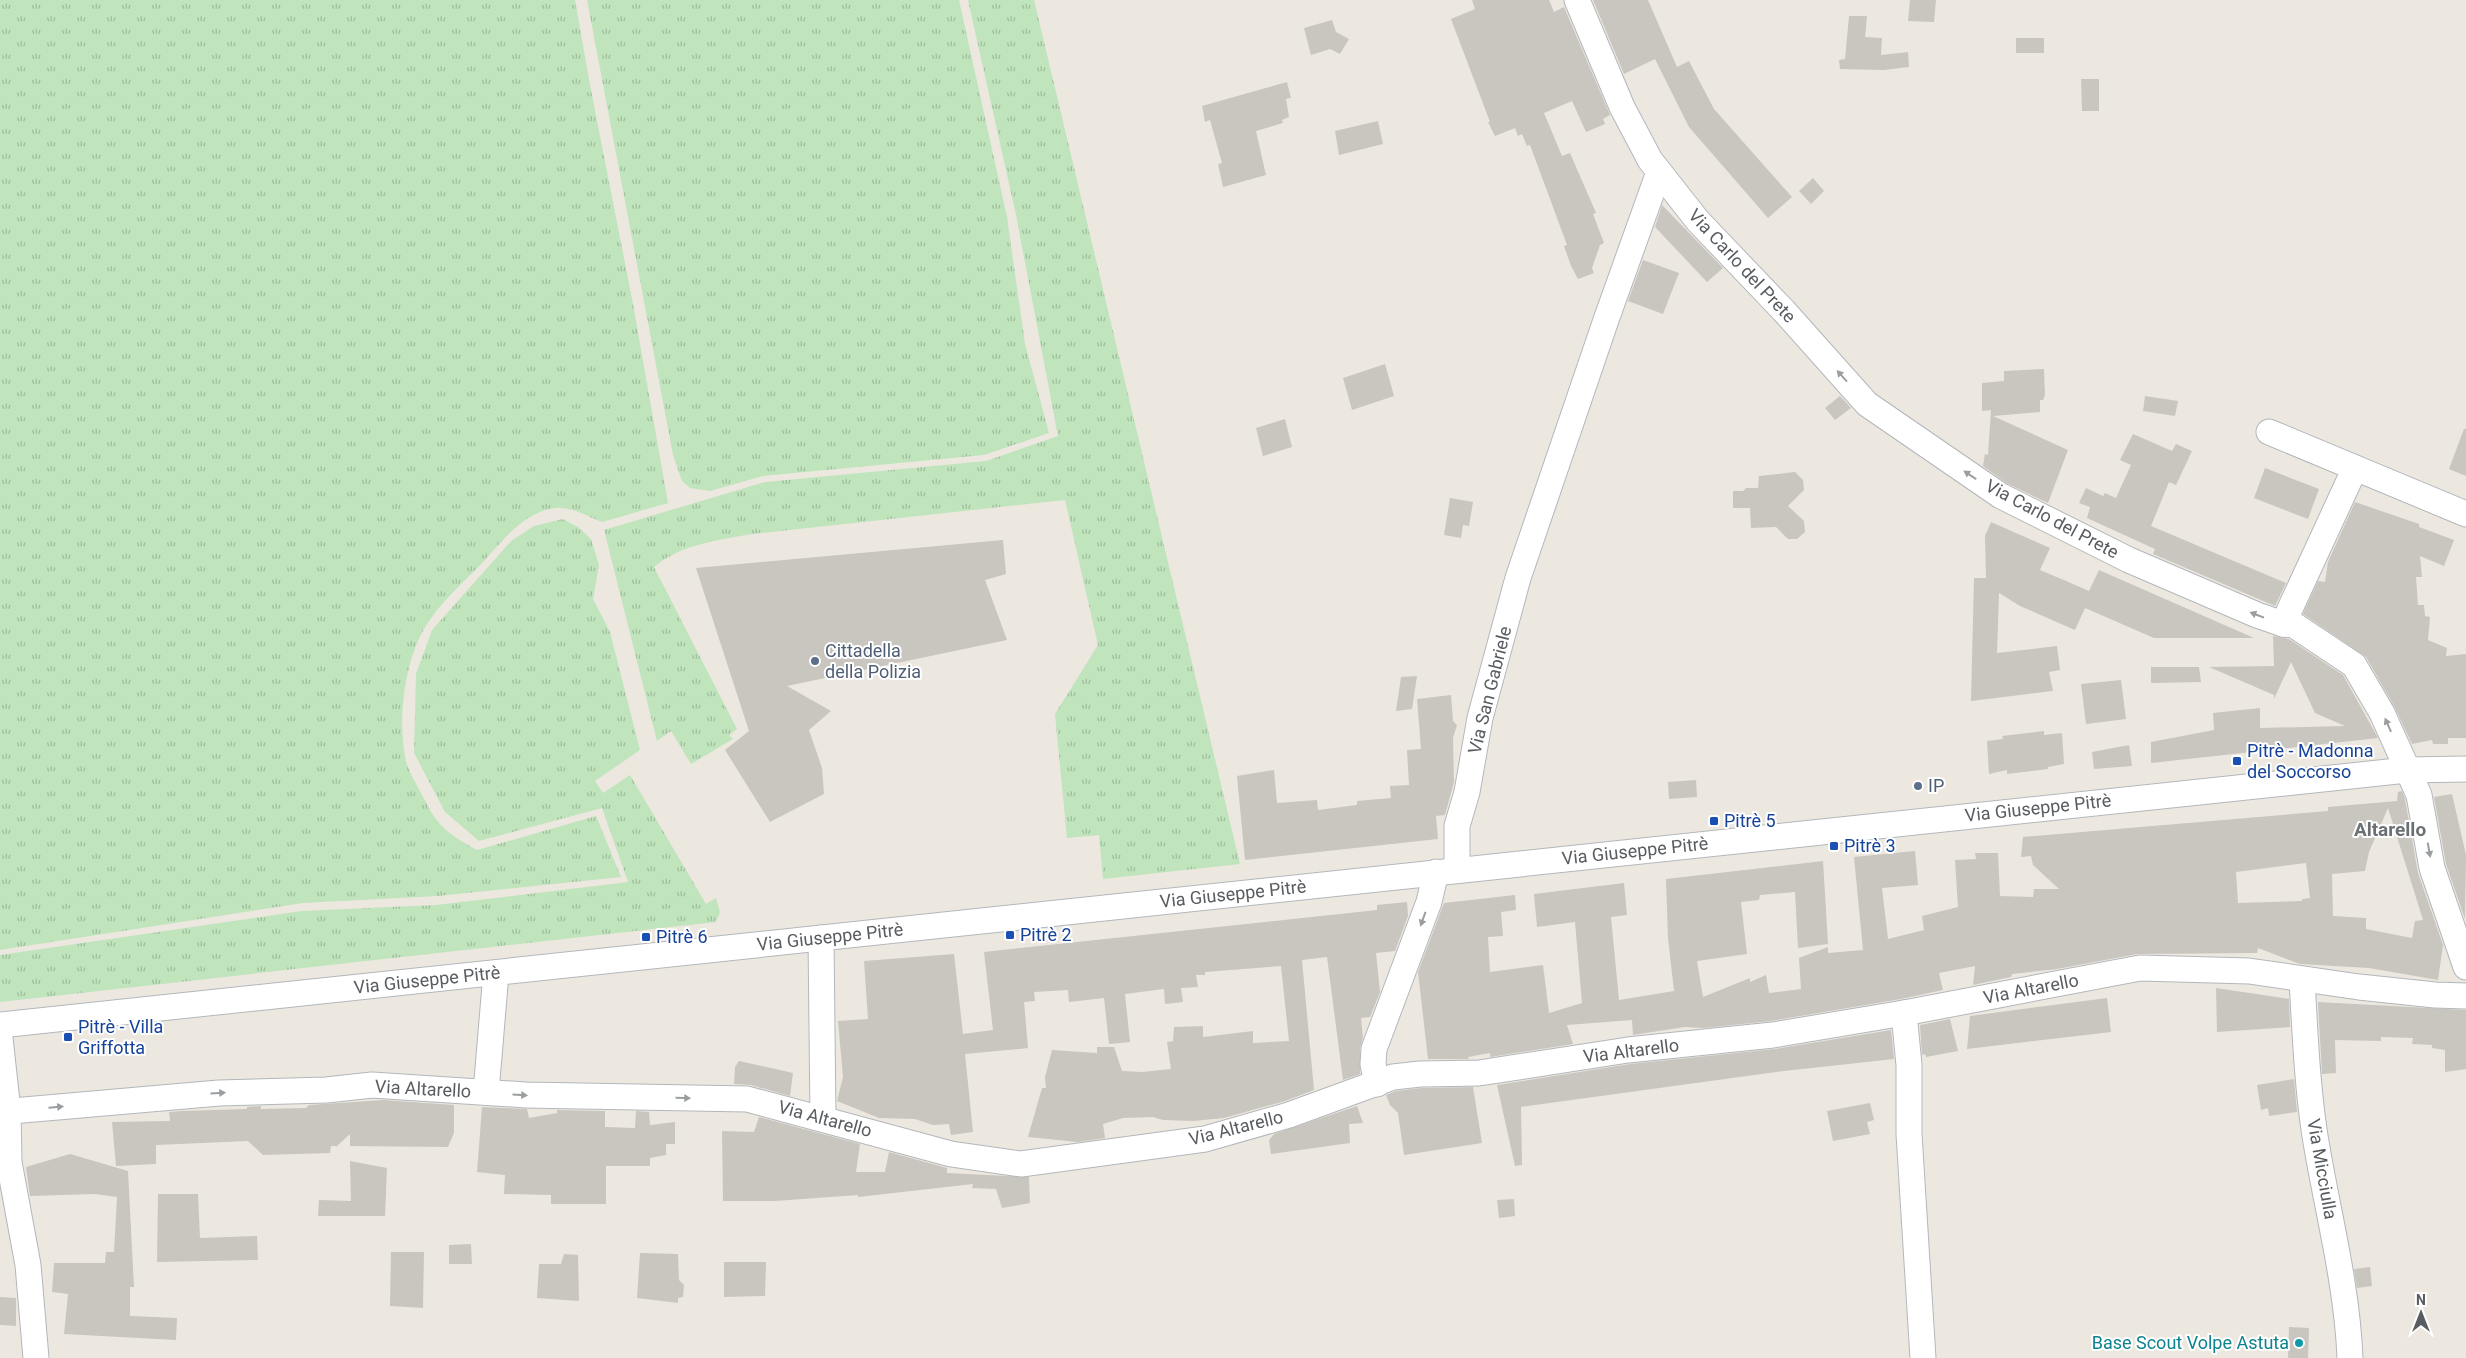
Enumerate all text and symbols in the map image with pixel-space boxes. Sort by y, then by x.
street label: Via Carlo del Prete [1684,205,1800,327]
one-way arrow [1836,370,1848,382]
one-way arrow [1963,470,1977,480]
street label: Via Carlo del Prete [1982,475,2122,562]
one-way arrow [2250,610,2264,618]
street label: Via San Gabriele [1463,624,1516,756]
place label: Cittadella della Polizia [825,640,921,682]
marker: Cittadella della Polizia [809,655,821,667]
one-way arrow [2383,718,2392,733]
place label: Pitrè - Madonna del Soccorso [2247,740,2374,782]
marker: Pitrè - Madonna del Soccorso [2231,755,2243,767]
place label: IP [1928,775,1944,796]
marker: IP [1912,780,1924,792]
street label: Via Giuseppe Pitrè [1964,789,2112,826]
place label: Pitrè 5 [1724,810,1776,831]
marker: Pitrè 5 [1708,815,1720,827]
district label: Altarello [2354,818,2426,841]
street label: Via Giuseppe Pitrè [1561,832,1709,869]
place label: Pitrè 3 [1844,835,1896,856]
marker: Pitrè 3 [1828,840,1840,852]
one-way arrow [2426,843,2434,859]
street label: Via Giuseppe Pitrè [1159,875,1307,912]
one-way arrow [1419,911,1426,926]
street label: Via Giuseppe Pitrè [756,918,904,955]
place label: Pitrè 2 [1020,924,1072,945]
place label: Pitrè 6 [656,926,708,947]
marker: Pitrè 2 [1004,929,1016,941]
marker: Pitrè 6 [640,931,652,943]
street label: Via Giuseppe Pitrè [353,961,501,998]
street label: Via Altarello [1982,969,2080,1008]
place label: Pitrè - Villa Griffotta [78,1016,163,1058]
marker: Pitrè - Villa Griffotta [62,1031,74,1043]
street label: Via Altarello [1582,1034,1680,1067]
street label: Via Altarello [374,1075,472,1102]
one-way arrow [211,1089,227,1097]
one-way arrow [512,1091,528,1099]
one-way arrow [675,1094,691,1102]
street label: Via Altarello [776,1096,874,1141]
one-way arrow [49,1103,65,1111]
street label: Via Altarello [1187,1106,1285,1149]
street label: Via Micciulla [2303,1117,2342,1221]
north arrow [2396,1288,2446,1338]
text: N [2416,1292,2426,1308]
place label: Base Scout Volpe Astuta [2092,1332,2289,1353]
marker: Base Scout Volpe Astuta [2293,1337,2305,1349]

